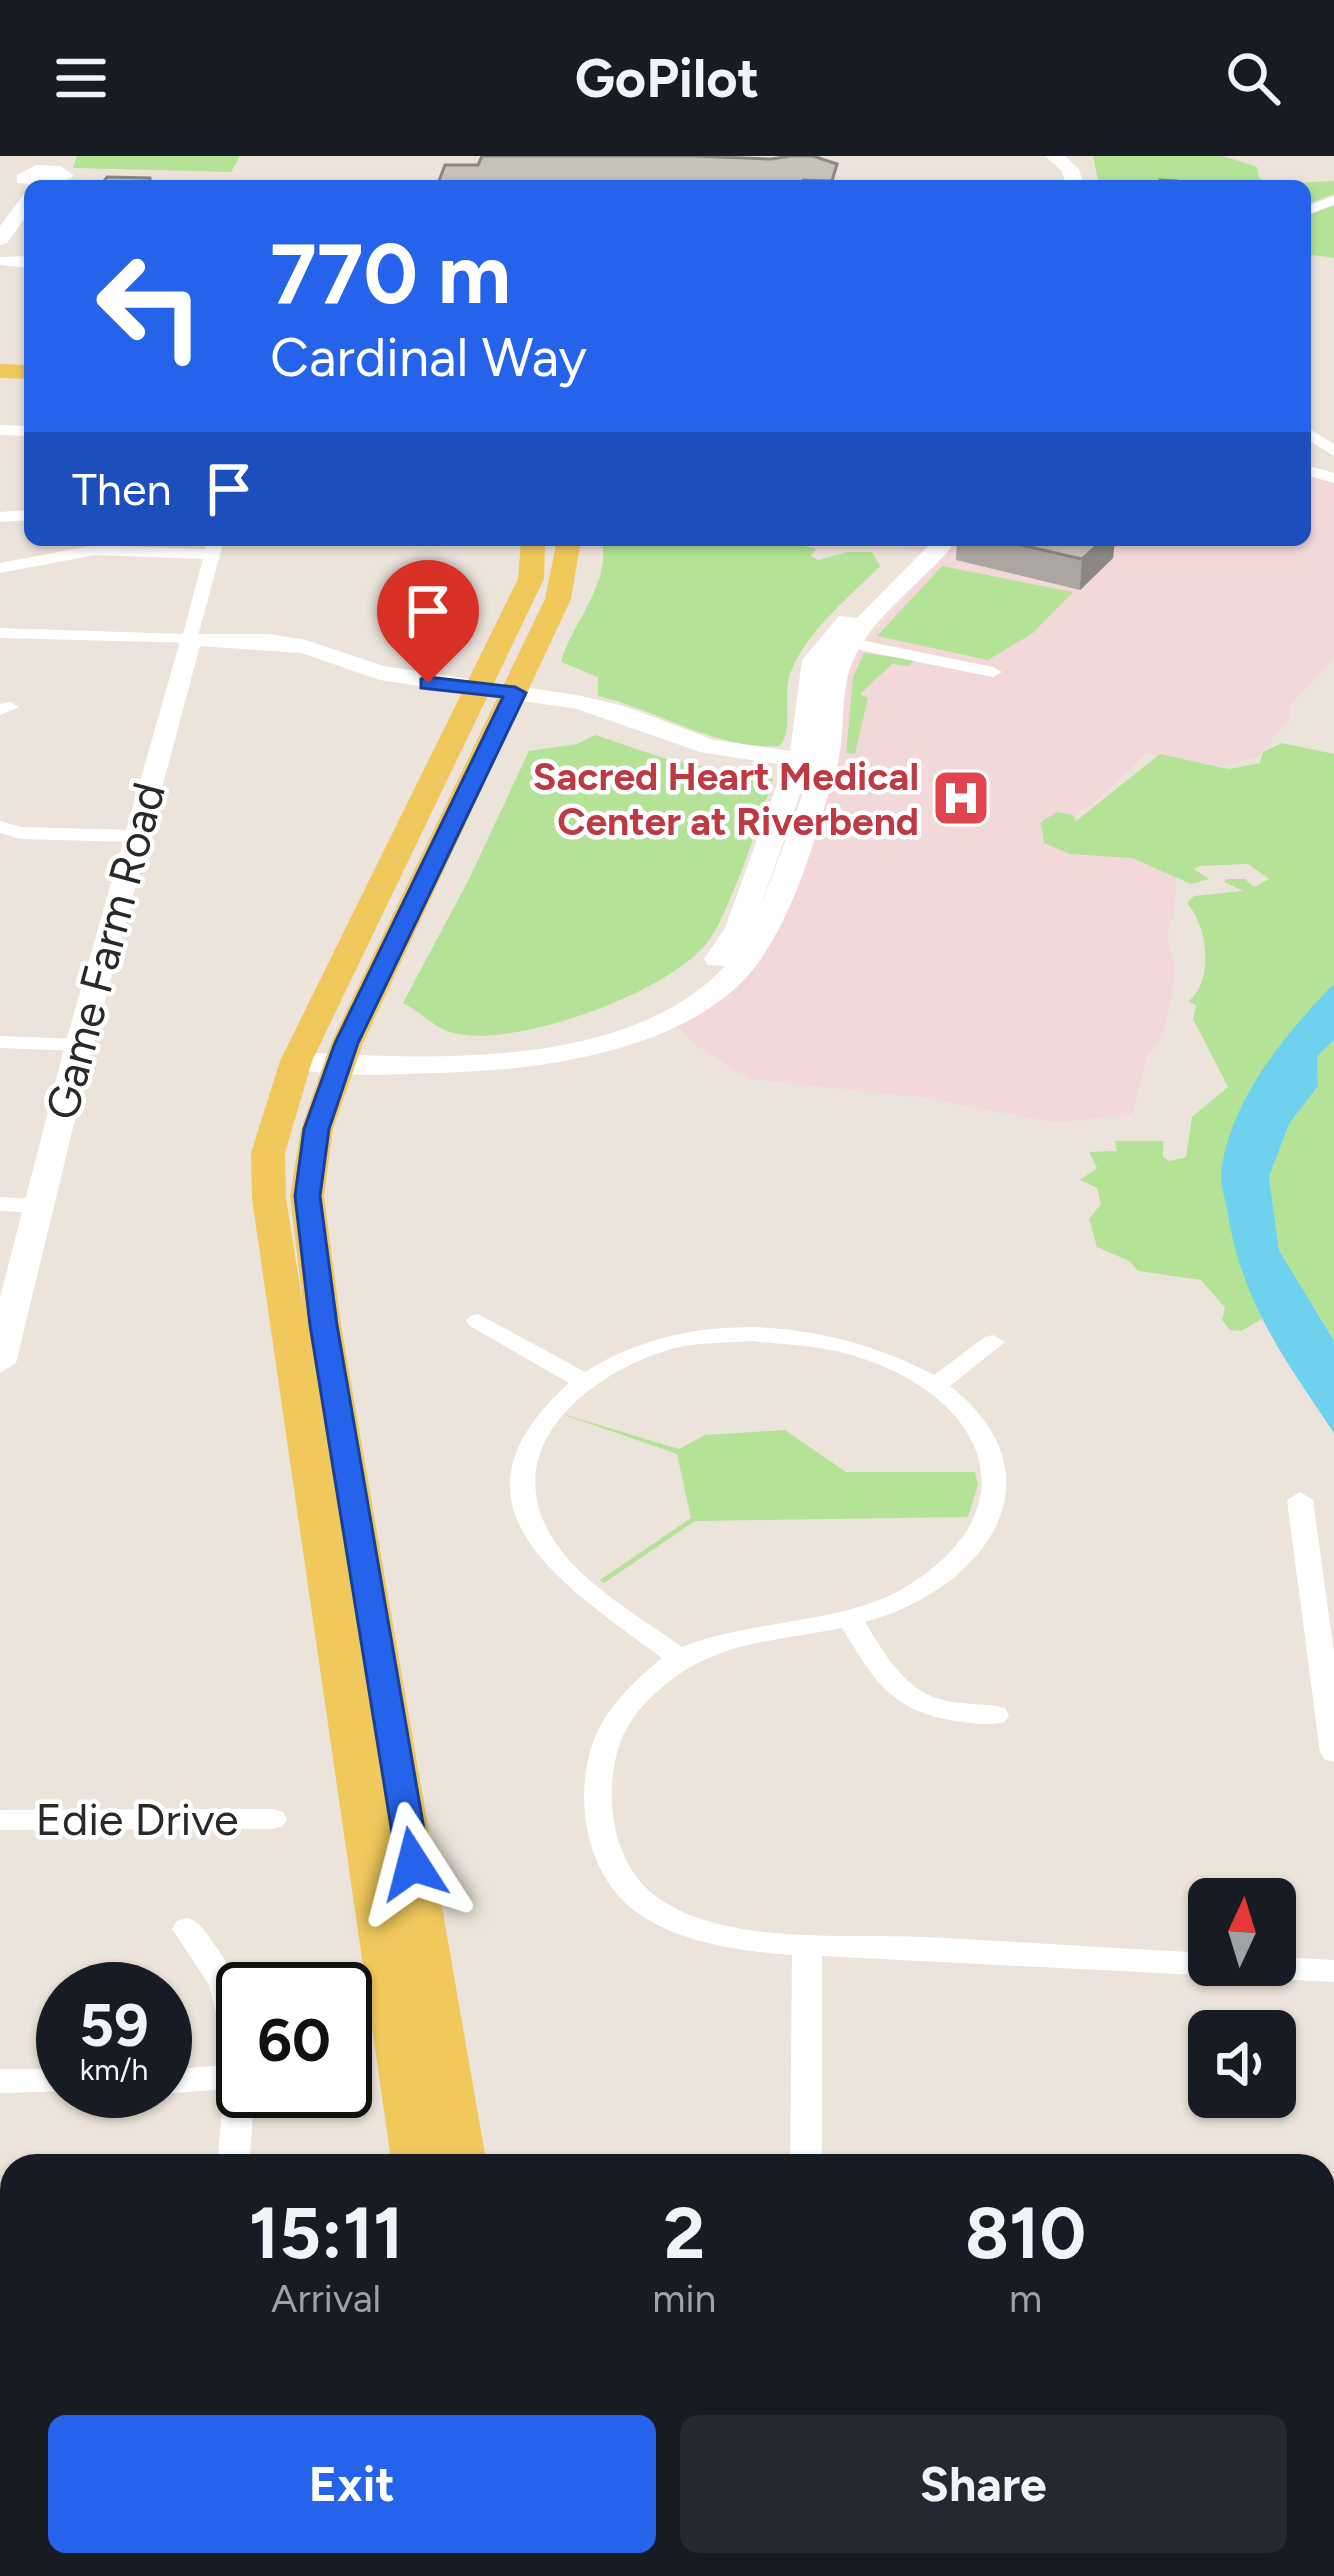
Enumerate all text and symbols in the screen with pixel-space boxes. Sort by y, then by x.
icon: menu [48,45,114,111]
icon: search [1220,45,1286,111]
text: GoPilot [575,46,759,111]
text: 770 m [270,223,511,324]
icon: left [72,228,228,384]
text: Cardinal Way [270,325,587,390]
icon: arrive [196,456,262,522]
text: Then [72,462,172,516]
pin [377,560,479,683]
icon: arrive [395,578,461,644]
place label: Sacred Heart Medical Center at Riverbend [533,753,919,845]
hospital icon: Sacred Heart Medical Center at Riverbend [930,767,992,829]
street label: Game Farm Road [34,777,176,1125]
street label: Edie Drive [35,1792,239,1846]
position arrow [350,1801,476,1927]
north arrow [1188,1878,1296,1986]
map controls [1188,1878,1296,2118]
speed limit sign: 60 [216,1962,372,2118]
text: 59 [79,1989,149,2061]
button: sound [1188,2010,1296,2118]
text: km/h [80,2051,148,2088]
text: 15:11 [249,2190,403,2276]
text: 2 [663,2190,705,2276]
text: 810 [965,2190,1086,2276]
text: Arrival [271,2275,381,2322]
text: min [652,2275,716,2322]
text: m [1009,2275,1042,2322]
button: Exit [48,2415,656,2553]
button: Share [680,2415,1287,2553]

